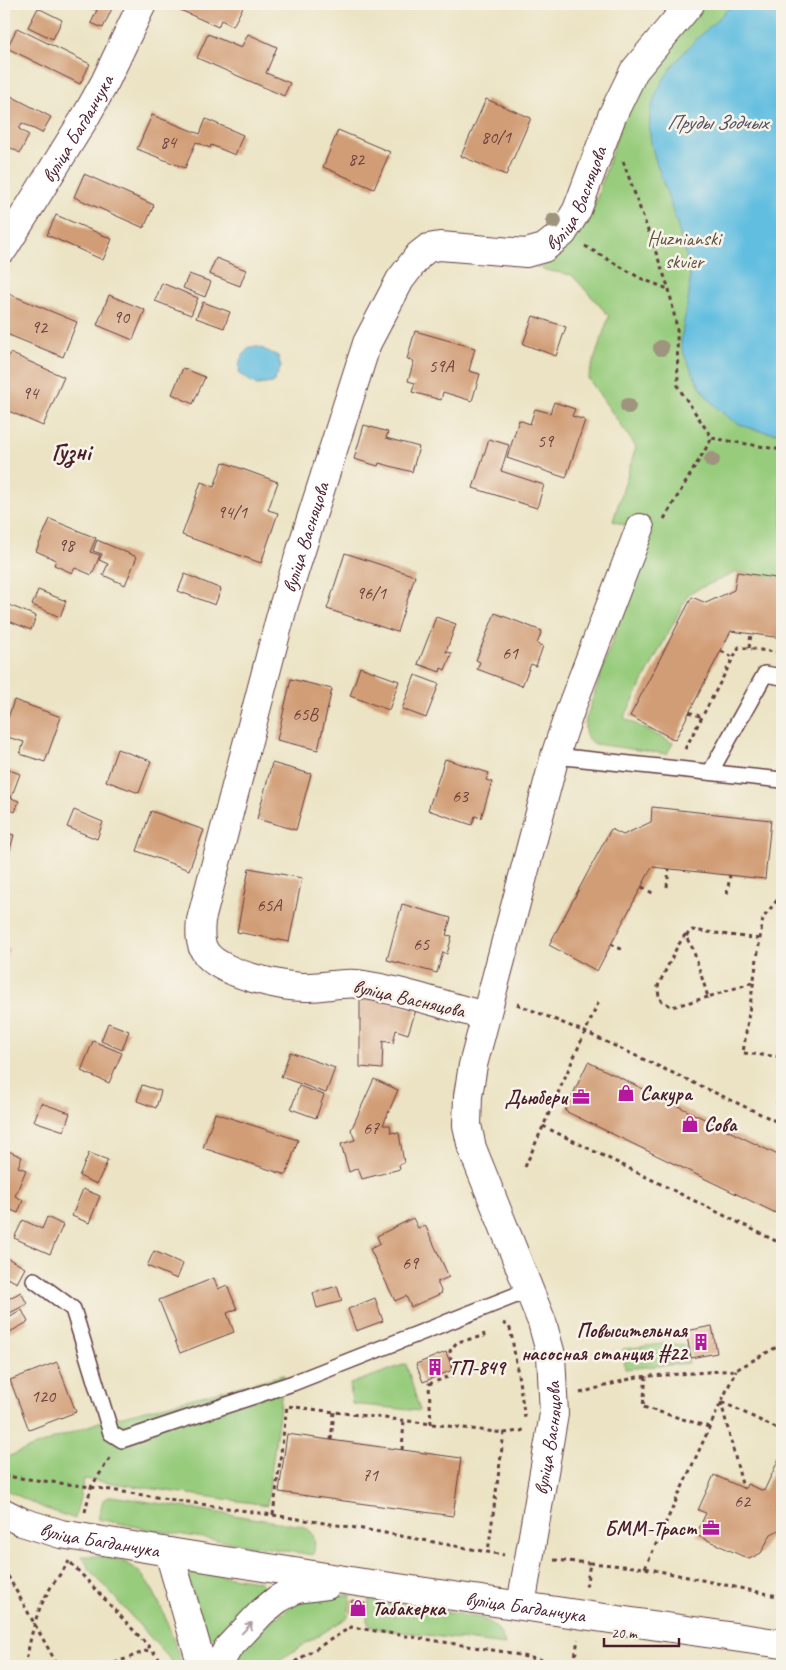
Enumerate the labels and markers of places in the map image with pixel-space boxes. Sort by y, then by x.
place label: Сакура [640,1081,694,1107]
shop icon: Сакура [616,1083,636,1103]
place label: Дьюбери [505,1085,569,1110]
office icon: Дьюбери [571,1087,591,1107]
place label: Сова [704,1112,738,1137]
shop icon: Сова [680,1114,700,1134]
place label: Повысительная насосная станция #22 [521,1318,689,1366]
building icon: Повысительная насосная станция #22 [691,1332,711,1352]
place label: ТП-849 [449,1355,507,1380]
building icon: ТП-849 [425,1357,445,1377]
place label: БММ-Траст [604,1516,698,1541]
office icon: БММ-Траст [701,1518,721,1538]
place label: Табакерка [372,1596,447,1621]
shop icon: Табакерка [348,1598,368,1618]

